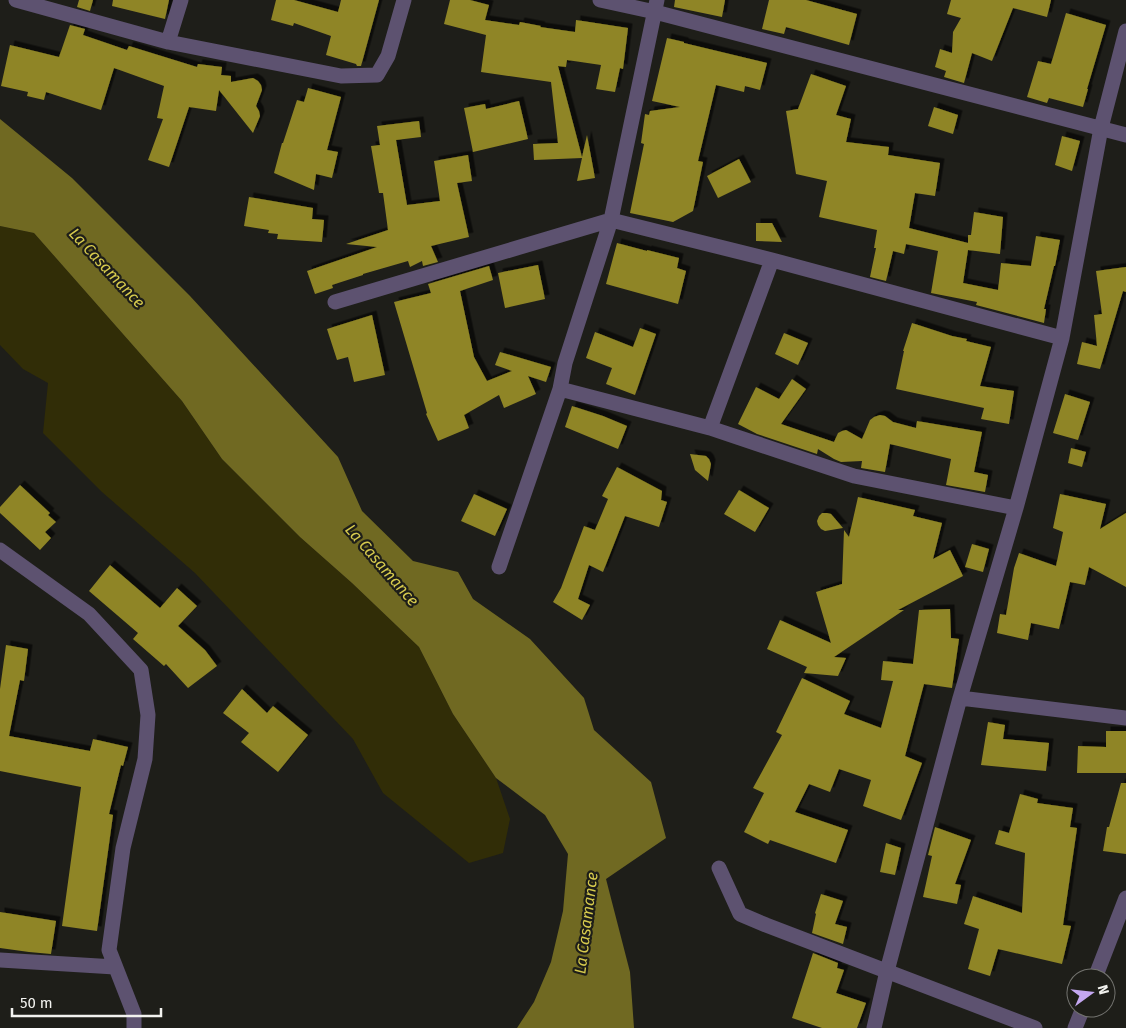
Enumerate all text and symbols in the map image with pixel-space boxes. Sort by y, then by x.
water label: La Casamance [65,224,149,312]
water label: La Casamance [341,520,423,610]
water label: La Casamance [570,871,602,975]
north arrow [1066,968,1116,1018]
text: N [1094,983,1112,996]
scale bar [12,986,161,1018]
text: 50 m [20,994,53,1012]

